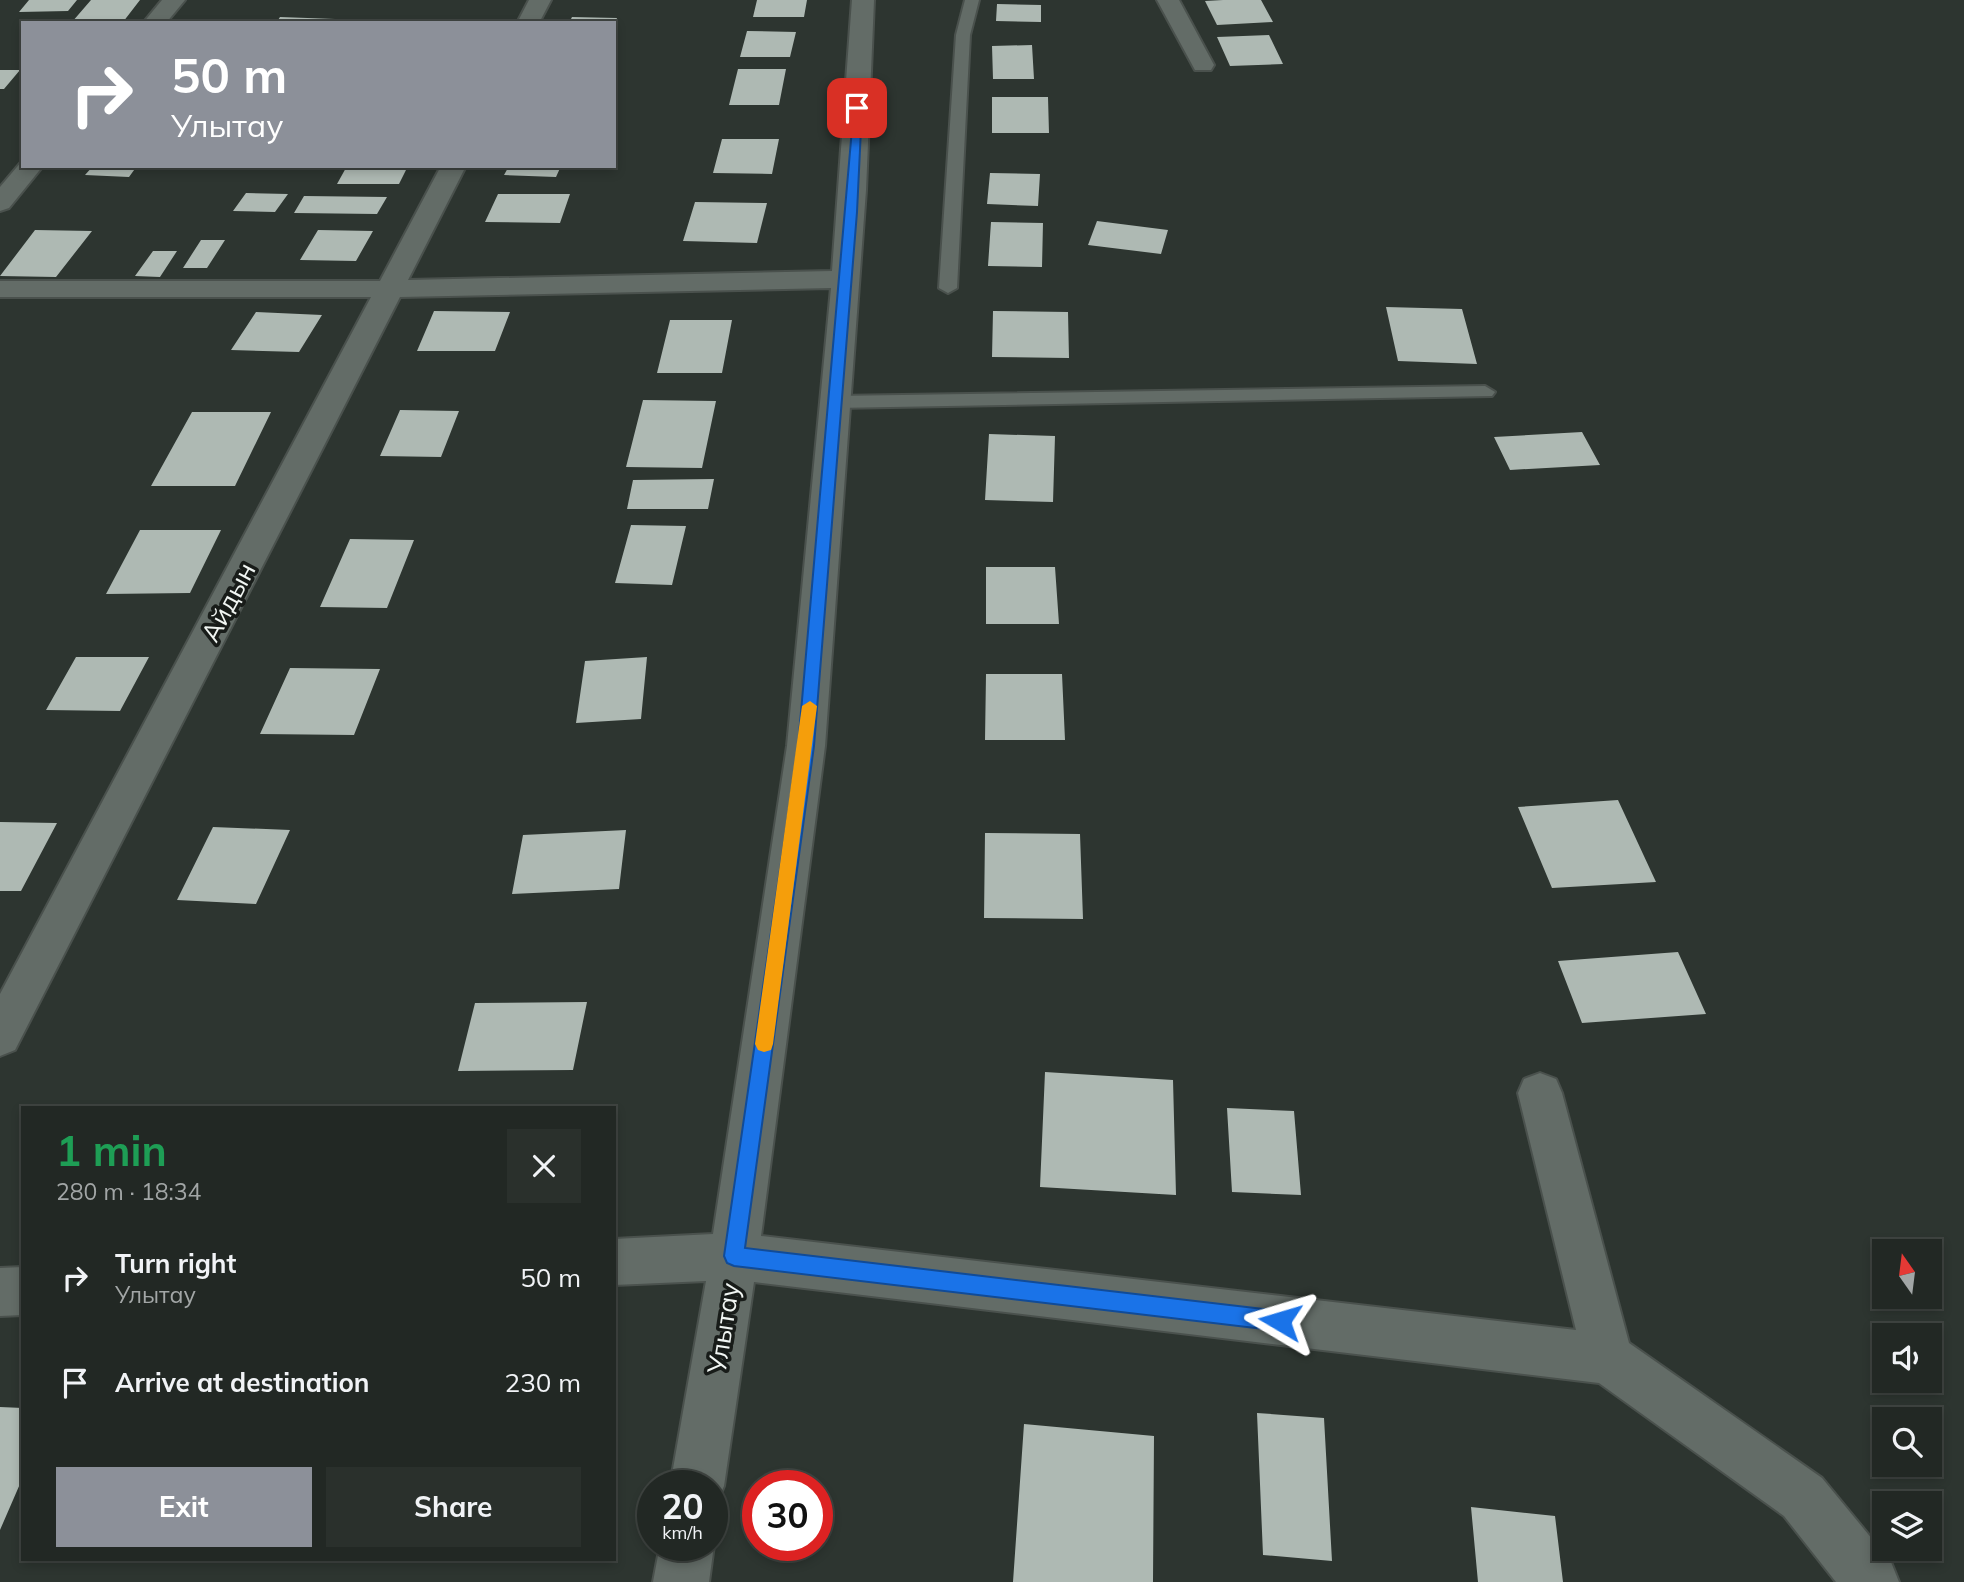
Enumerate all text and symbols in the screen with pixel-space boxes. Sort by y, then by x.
text: 50 m [171,44,287,105]
icon: right [56,49,147,140]
pin [827,78,887,138]
icon: arrive [838,89,876,127]
text: Улытау [171,105,284,145]
street label: Айдын [193,557,263,647]
text: 1 min [56,1124,167,1177]
button: close [507,1129,581,1203]
text: 280 m · 18:34 [56,1177,201,1206]
north arrow [1872,1239,1942,1309]
map controls [1872,1239,1942,1561]
text: Turn right [115,1247,236,1280]
icon: right [56,1259,94,1297]
text: 50 m [520,1261,581,1294]
text: Улытау [115,1280,196,1309]
street label: Улытау [699,1280,746,1377]
position arrow [1243,1284,1317,1358]
button: sound [1872,1323,1942,1393]
icon: arrive [56,1364,94,1402]
text: Arrive at destination [115,1366,370,1399]
text: 230 m [505,1366,581,1399]
button: search [1872,1407,1942,1477]
button: Exit [56,1467,312,1547]
button: Share [326,1467,581,1547]
speed limit sign: 30 [742,1470,833,1561]
text: 20 [661,1484,704,1528]
button: layers [1872,1491,1942,1561]
text: km/h [662,1521,703,1544]

